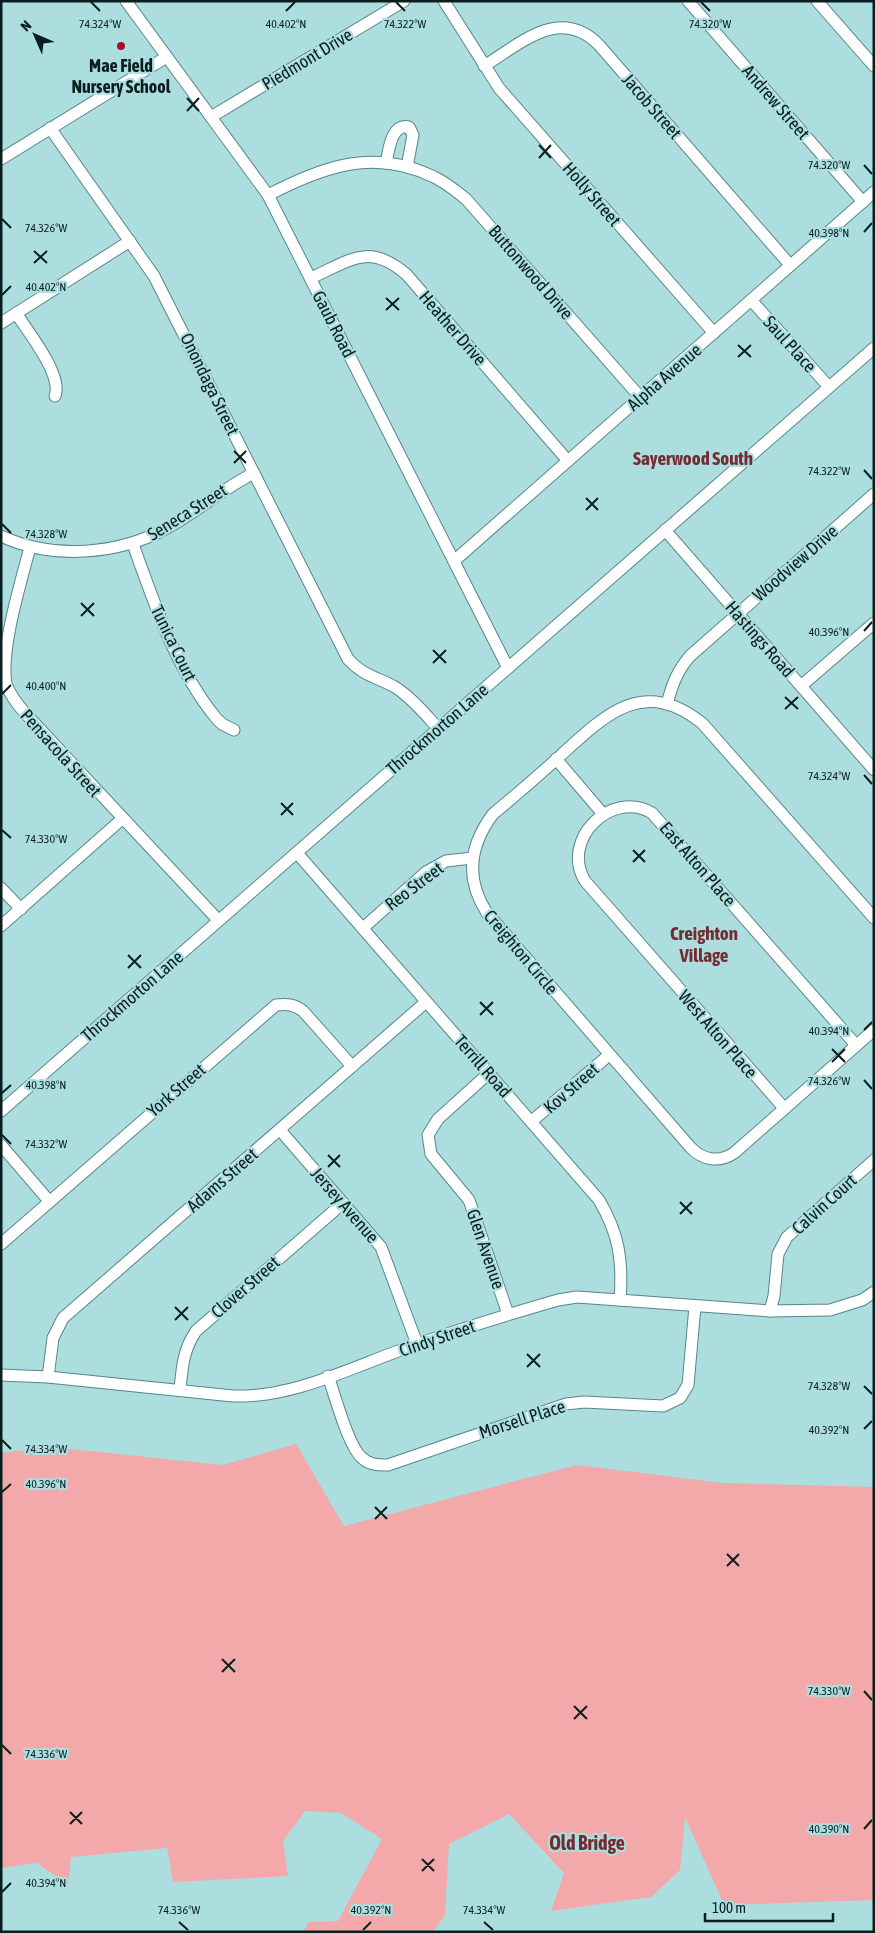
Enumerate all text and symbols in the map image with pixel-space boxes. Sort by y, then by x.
north arrow [10,10,60,60]
text: N [17,17,34,34]
text: 74.324°W [79,17,121,31]
text: 40.402°N [266,17,306,31]
text: 74.322°W [384,17,426,31]
text: 74.320°W [689,17,731,31]
street label: Piedmont Drive [258,24,356,94]
marker: Mae Field Nursery School [115,40,127,52]
place label: Mae Field Nursery School [72,55,171,97]
street label: Andrew Street [738,60,814,144]
street label: Jacob Street [618,69,686,143]
street label: Holly Street [559,158,625,230]
text: 74.320°W [808,158,850,172]
text: 74.326°W [25,221,67,235]
street label: Buttonwood Drive [484,221,578,323]
text: 40.398°N [809,226,849,240]
text: 40.402°N [26,280,66,294]
street label: Heather Drive [415,286,491,370]
street label: Gaub Road [308,287,360,361]
street label: Saul Place [759,311,821,377]
street label: Onondaga Street [176,329,244,439]
street label: Alpha Avenue [623,339,705,415]
district label: Sayerwood South [633,447,753,469]
text: 74.322°W [808,464,850,478]
street label: Seneca Street [143,479,231,545]
street label: Woodview Drive [748,520,842,606]
text: 74.328°W [25,527,67,541]
street label: Hastings Road [721,597,799,681]
street label: Tunica Court [147,602,201,684]
text: 40.396°N [809,625,849,639]
text: 40.400°N [26,679,66,693]
street label: Throckmorton Lane [382,679,492,779]
street label: Pensacola Street [16,705,106,801]
text: 74.324°W [808,769,850,783]
street label: East Alton Place [656,817,740,911]
text: 74.330°W [25,832,67,846]
street label: Reo Street [381,857,447,915]
street label: Creighton Circle [480,905,562,999]
district label: Creighton Village [670,922,738,966]
street label: Throckmorton Lane [77,946,187,1046]
street label: West Alton Place [674,986,762,1082]
text: 40.394°N [809,1024,849,1038]
street label: Terrill Road [450,1030,516,1102]
street label: Kov Street [539,1058,603,1118]
street label: York Street [142,1059,210,1121]
text: 74.326°W [808,1074,850,1088]
text: 40.398°N [26,1078,66,1092]
text: 74.332°W [25,1137,67,1151]
street label: Adams Street [182,1144,262,1216]
street label: Jersey Avenue [306,1163,384,1247]
street label: Calvin Court [787,1170,861,1238]
street label: Glen Avenue [463,1206,509,1292]
street label: Clover Street [207,1252,283,1322]
street label: Cindy Street [396,1315,478,1361]
text: 74.328°W [808,1379,850,1393]
street label: Morsell Place [476,1395,568,1443]
text: 40.392°N [809,1423,849,1437]
text: 74.334°W [25,1442,67,1456]
text: 40.396°N [26,1477,66,1491]
text: 74.330°W [808,1684,850,1698]
text: 74.336°W [25,1747,67,1761]
text: 40.390°N [809,1822,849,1836]
district label: Old Bridge [549,1831,625,1854]
text: 40.394°N [26,1876,66,1890]
scale bar [705,1890,832,1922]
text: 100 m [712,1899,746,1916]
text: 74.336°W [158,1903,200,1917]
text: 40.392°N [351,1903,391,1917]
text: 74.334°W [463,1903,505,1917]

